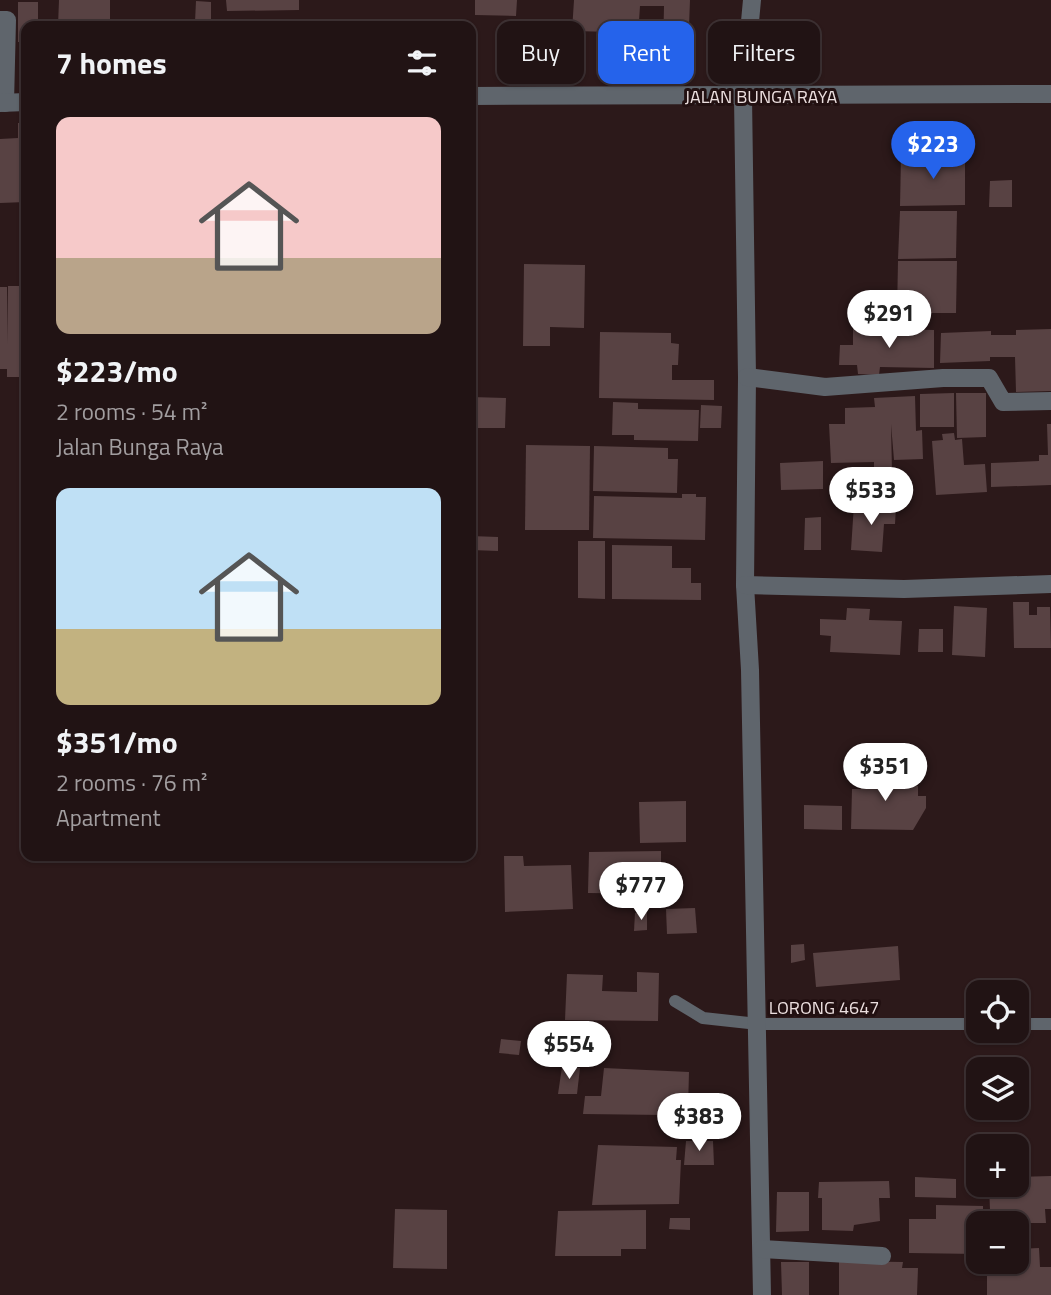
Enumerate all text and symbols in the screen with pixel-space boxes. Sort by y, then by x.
chip: Buy [497,21,584,84]
chip: Rent [598,21,694,84]
chip: Filters [708,21,820,84]
text: 7 homes [56,40,167,86]
icon: filters [403,44,441,82]
street label: JALAN BUNGA RAYA [685,83,837,110]
pin: $223 [892,122,974,181]
text: $223 [907,126,959,161]
icon: home [186,163,312,289]
pin: $291 [848,290,930,350]
text: $291 [863,295,915,330]
text: $223/mo [56,348,178,394]
text: 2 rooms · 54 m² [56,394,207,429]
text: Jalan Bunga Raya [56,429,224,464]
pin: $533 [830,468,912,527]
text: $533 [845,472,897,507]
icon: home [186,534,312,660]
text: $351/mo [56,719,178,765]
pin: $351 [844,744,926,803]
text: $351 [859,748,911,783]
text: 2 rooms · 76 m² [56,765,207,800]
text: Apartment [56,800,161,835]
pin: $777 [600,862,682,922]
text: $777 [615,867,667,902]
map controls [966,980,1029,1274]
button: locate [966,980,1029,1043]
street label: LORONG 4647 [769,994,879,1021]
pin: $554 [528,1021,610,1081]
text: $554 [543,1026,595,1061]
button: layers [966,1057,1029,1120]
pin: $383 [658,1094,740,1153]
text: $383 [673,1098,725,1133]
button: + [966,1134,1029,1197]
button: − [966,1211,1029,1274]

